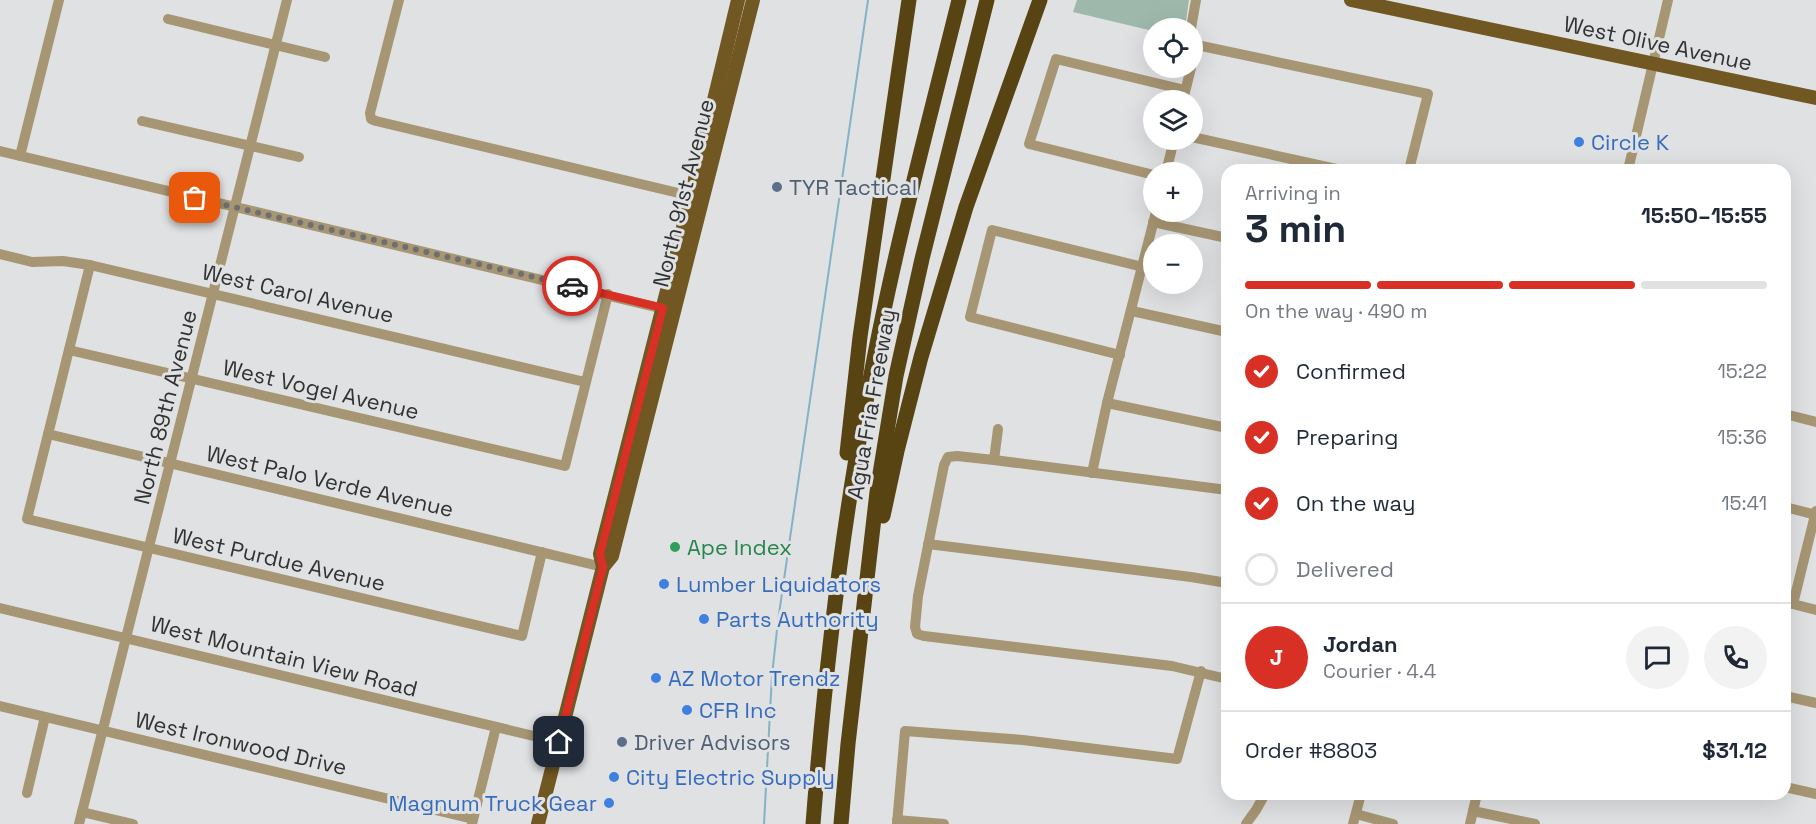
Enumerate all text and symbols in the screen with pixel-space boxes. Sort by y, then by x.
street label: West Olive Avenue [1561,9,1755,77]
map controls [1143,18,1203,294]
button: locate [1143,18,1203,78]
button: layers [1143,90,1203,150]
street label: North 91st Avenue [646,96,720,290]
place label: Circle K [1591,128,1670,156]
marker: Circle K [1572,135,1586,149]
button: + [1143,162,1203,222]
pin [169,172,220,223]
place label: TYR Tactical [789,173,917,201]
marker: TYR Tactical [770,180,784,194]
text: Arriving in [1245,180,1341,206]
icon: bag [178,181,211,214]
text: 15:50–15:55 [1641,201,1767,229]
text: 3 min [1245,204,1346,253]
button: − [1143,234,1203,294]
courier [542,256,602,316]
street label: West Carol Avenue [199,257,397,329]
icon: car [556,270,589,303]
text: On the way · 490 m [1245,298,1427,324]
street label: North 89th Avenue [127,307,203,507]
street label: Agua Fria Freeway [840,307,902,501]
street label: West Vogel Avenue [220,353,422,425]
icon: check [1245,355,1278,388]
text: Confirmed [1296,357,1406,385]
text: 15:22 [1717,358,1767,384]
icon: check [1245,421,1278,454]
text: Preparing [1296,423,1398,451]
text: 15:36 [1717,424,1767,450]
street label: West Palo Verde Avenue [204,439,456,523]
icon: check [1245,487,1278,520]
text: On the way [1296,489,1415,517]
text: 15:41 [1721,490,1767,516]
street label: West Purdue Avenue [170,521,388,597]
place label: Ape Index [687,533,792,561]
marker: Ape Index [668,540,682,554]
text: Delivered [1296,555,1394,583]
place label: Lumber Liquidators [676,570,881,598]
marker: Lumber Liquidators [657,577,671,591]
place label: Parts Authority [716,605,879,633]
street label: West Mountain View Road [147,609,421,703]
marker: Parts Authority [697,612,711,626]
button: chat [1626,626,1689,689]
button: phone [1704,626,1767,689]
text: Jordan [1323,630,1398,658]
text: J [1270,643,1283,671]
text: Courier · 4.4 [1323,658,1436,684]
place label: AZ Motor Trendz [668,664,840,692]
marker: AZ Motor Trendz [649,671,663,685]
place label: CFR Inc [699,696,777,724]
marker: CFR Inc [680,703,694,717]
street label: West Ironwood Drive [132,705,350,781]
pin [533,716,584,767]
icon: home [542,725,575,758]
place label: Driver Advisors [634,728,791,756]
marker: Driver Advisors [615,735,629,749]
text: Order #8803 [1245,736,1377,764]
text: $31.12 [1702,736,1767,764]
place label: City Electric Supply [626,763,835,791]
marker: City Electric Supply [607,770,621,784]
place label: Magnum Truck Gear [389,789,597,817]
marker: Magnum Truck Gear [602,796,616,810]

